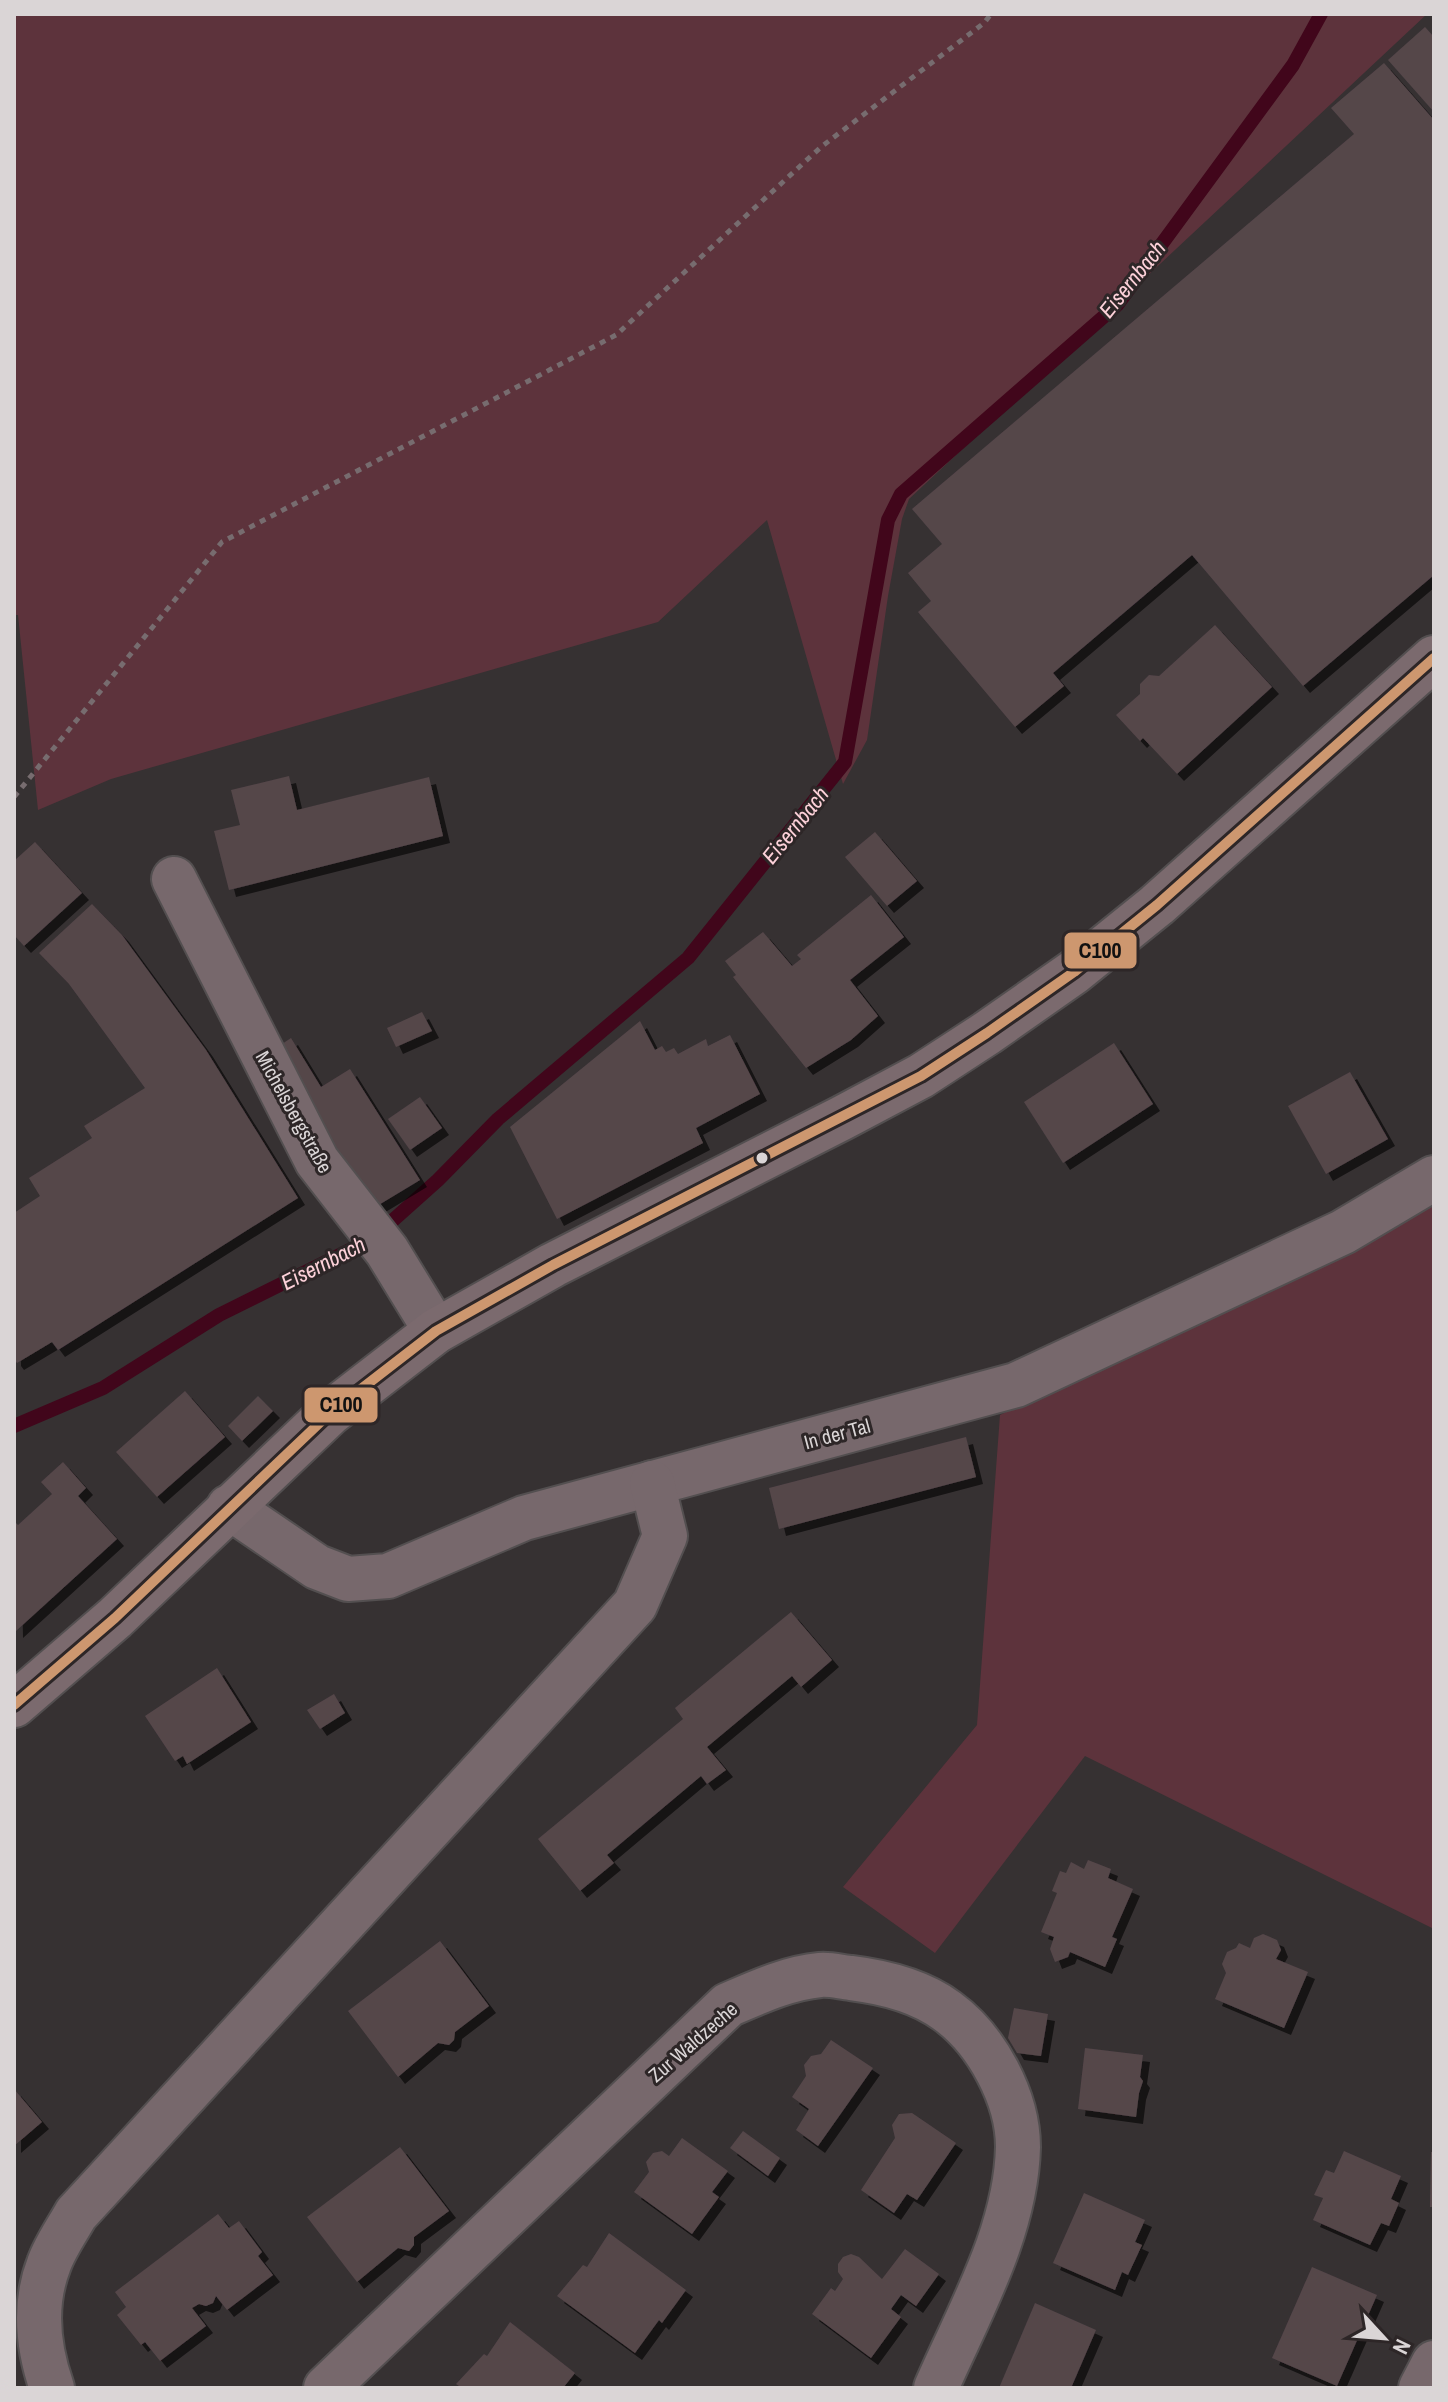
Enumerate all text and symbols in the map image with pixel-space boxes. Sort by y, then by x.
water label: Eisernbach [1092,234,1172,324]
water label: Eisernbach [755,780,835,870]
line badge: C100 [1063,931,1138,970]
text: C100 [1078,935,1122,965]
street label: Michelsbergstraße [250,1046,339,1178]
unlabelled marker [754,1150,770,1166]
water label: Eisernbach [276,1229,370,1297]
line badge: C100 [303,1386,379,1424]
text: C100 [319,1389,363,1419]
street label: In der Tal [801,1412,873,1455]
street label: Zur Waldzeche [642,1995,743,2088]
north arrow [1344,2298,1424,2378]
text: N [1386,2334,1418,2359]

